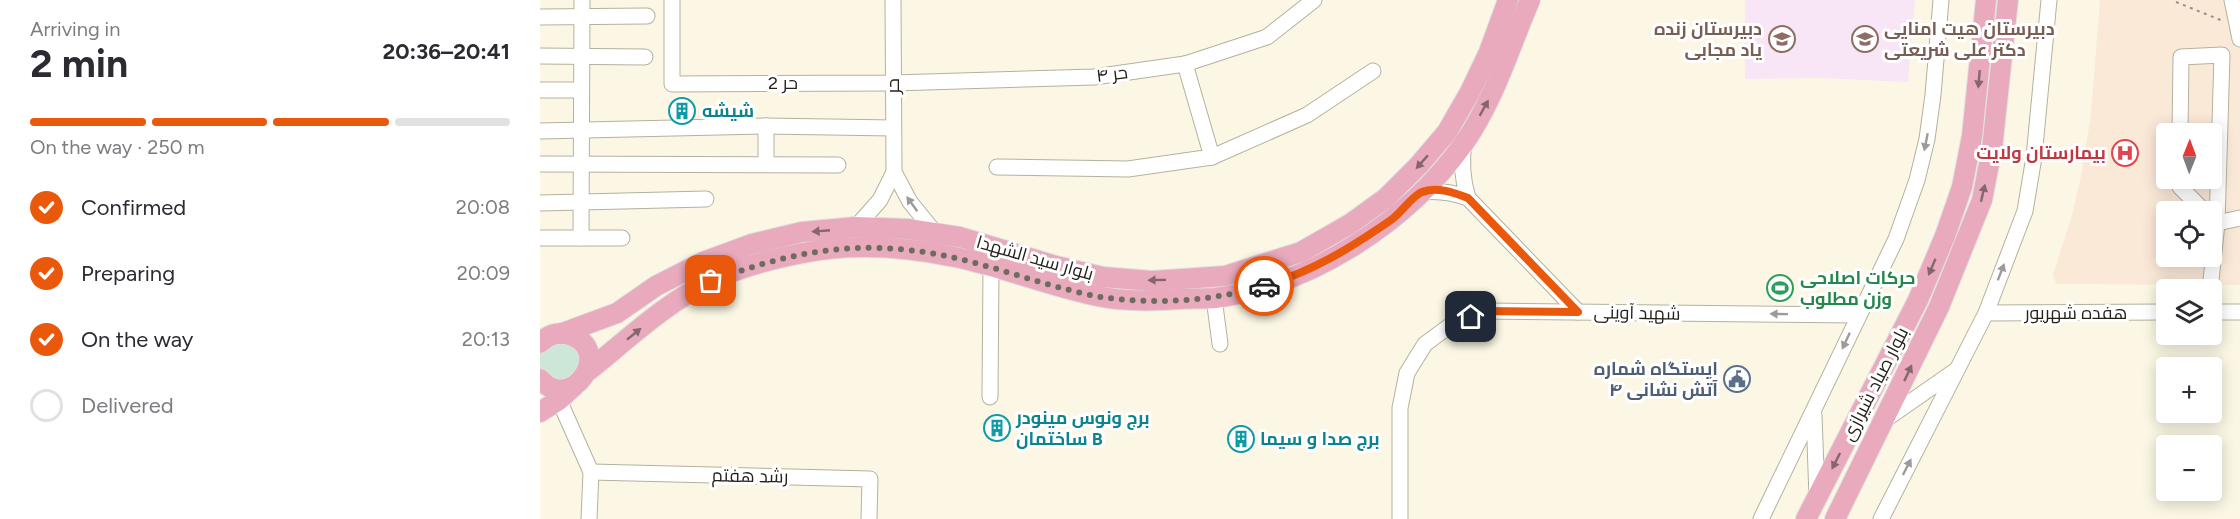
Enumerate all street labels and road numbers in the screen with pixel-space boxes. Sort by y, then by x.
street label: حر ۴ [1095,61,1129,87]
street label: حر 2 [768,72,798,94]
street label: حر [882,78,904,95]
street label: بلوار سید الشهدا [974,231,1096,285]
street label: شهید آوینی [1593,301,1681,325]
street label: هفده شهریور [2024,302,2127,324]
street label: بلوار صیاد شیرازی [1837,324,1913,444]
street label: رشد هفتم [711,464,789,489]

